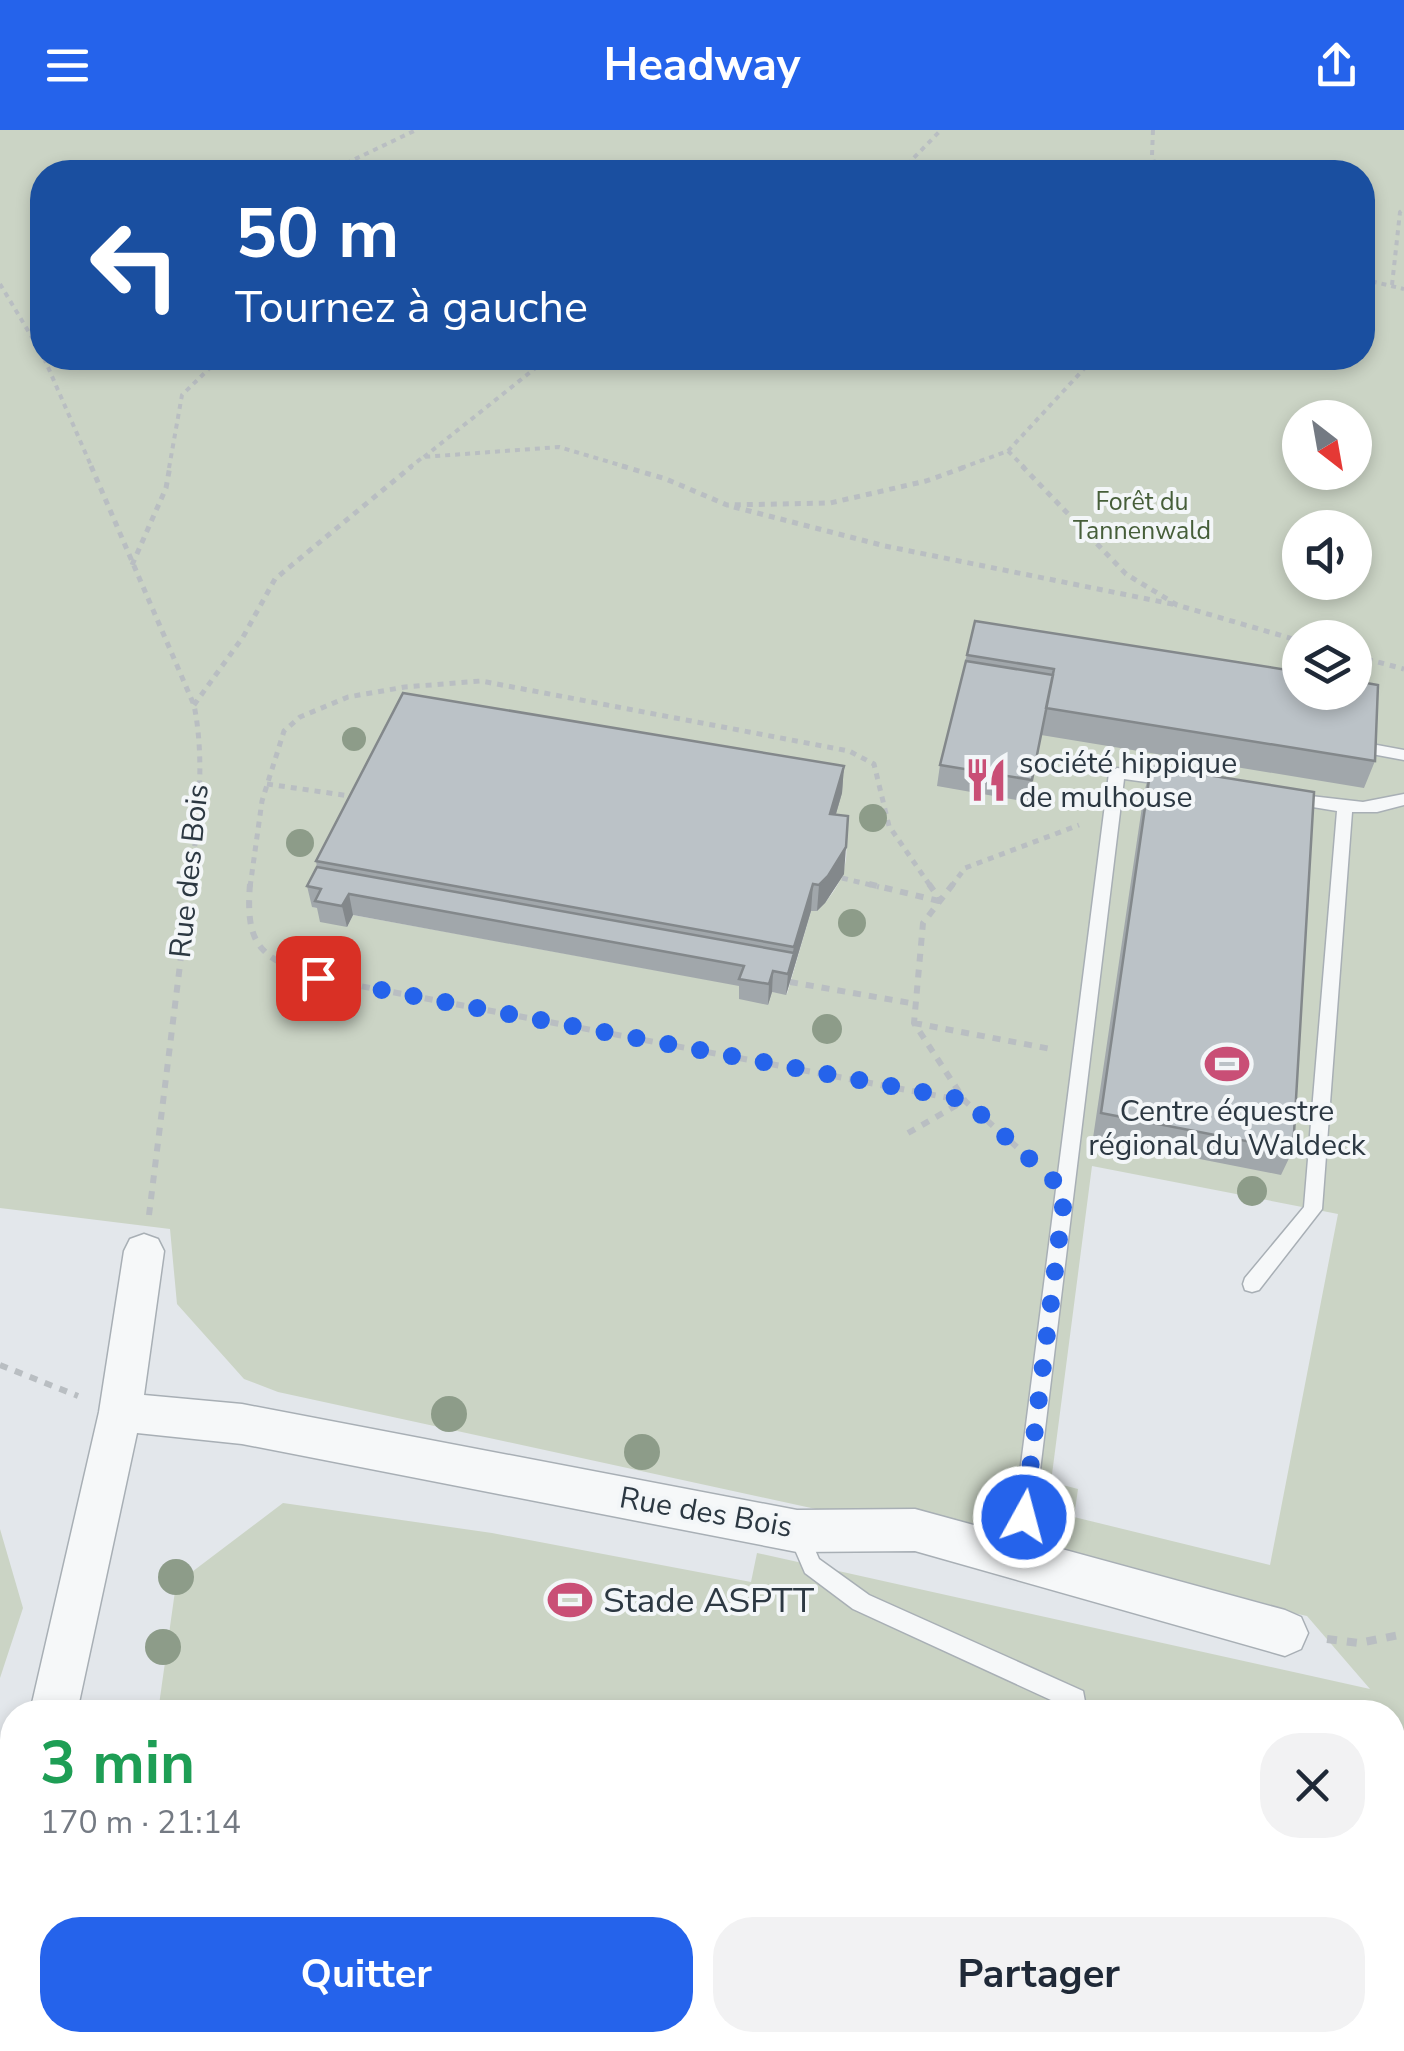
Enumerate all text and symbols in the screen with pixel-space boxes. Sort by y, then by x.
text: Headway [604,35,800,96]
icon: menu [40,38,95,93]
icon: share [1309,38,1364,93]
text: 50 m [235,186,399,282]
icon: left [70,200,200,330]
text: Tournez à gauche [235,277,588,338]
north arrow [1282,400,1372,490]
map controls [1282,400,1372,710]
park label: Forêt du Tannenwald [1073,485,1211,548]
button: sound [1282,510,1372,600]
button: layers [1282,620,1372,710]
place label: société hippique de mulhouse [1019,743,1237,818]
restaurant icon: société hippique de mulhouse [962,756,1010,804]
street label: Rue des Bois [160,782,219,960]
pin [276,936,361,1021]
icon: arrive [291,951,346,1006]
sports icon: Centre équestre régional du Waldeck [1203,1040,1251,1088]
place label: Centre équestre régional du Waldeck [1088,1091,1367,1166]
position arrow [972,1465,1076,1569]
street label: Rue des Bois [616,1477,795,1548]
sports icon: Stade ASPTT [546,1576,594,1624]
place label: Stade ASPTT [603,1577,814,1624]
text: 3 min [40,1722,195,1804]
button: close [1260,1733,1365,1838]
text: 170 m · 21:14 [40,1801,241,1844]
button: Quitter [40,1917,693,2032]
button: Partager [713,1917,1365,2032]

